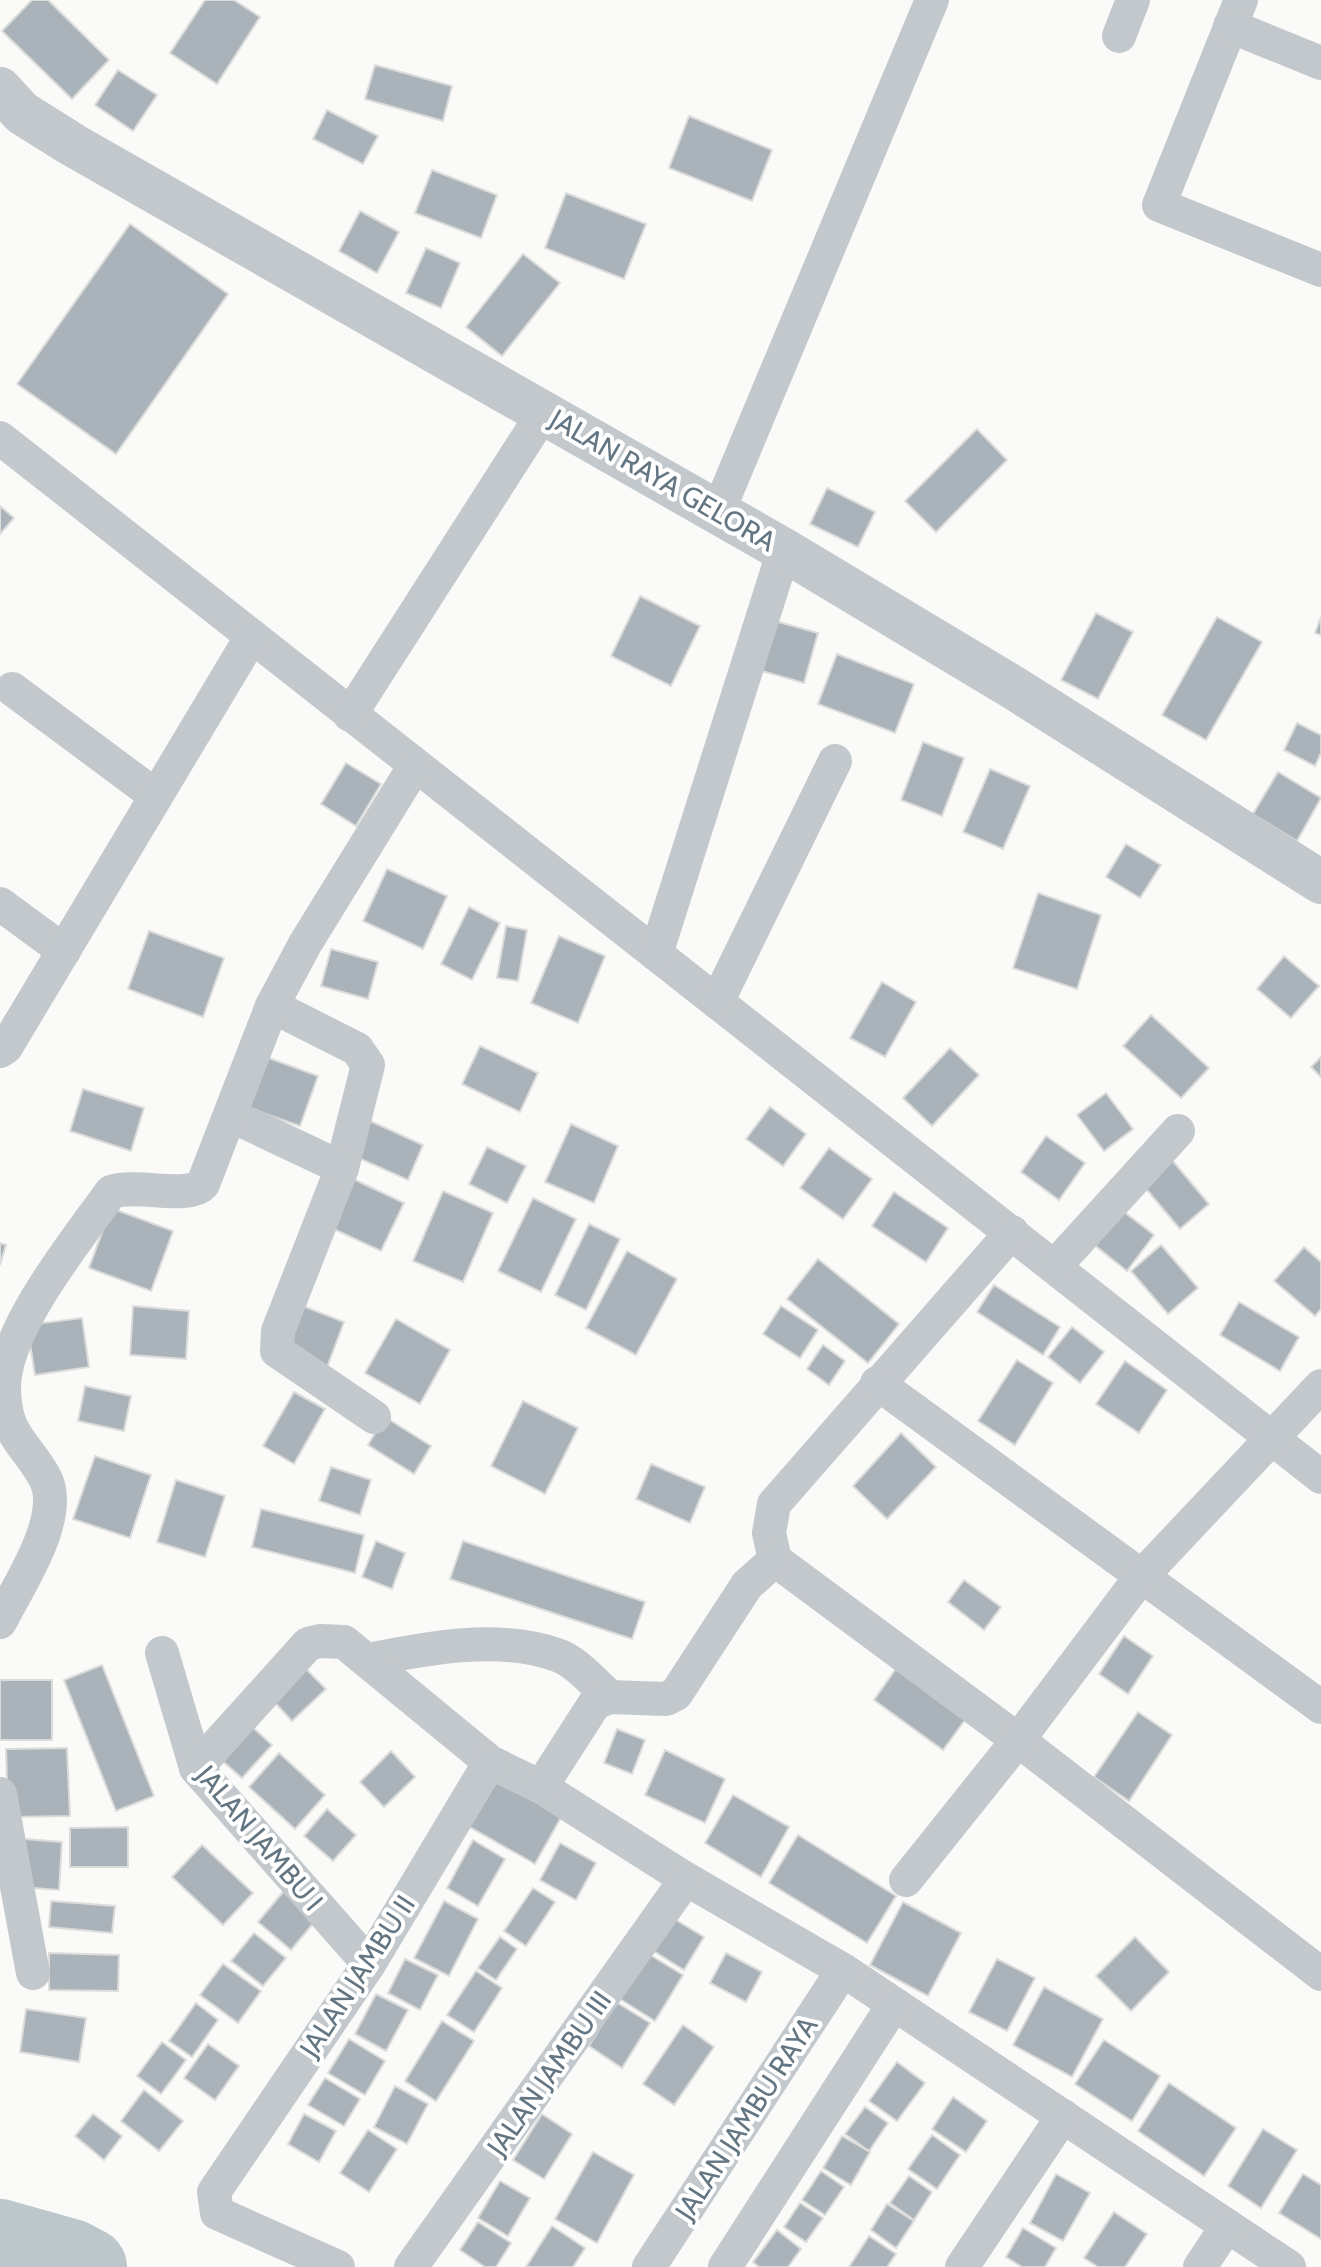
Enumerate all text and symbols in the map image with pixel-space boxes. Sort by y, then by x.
street label: JALAN RAYA GELORA [543,401,783,559]
street label: JALAN JAMBU I [189,1758,331,1918]
street label: JALAN JAMBU II [291,1889,422,2064]
street label: JALAN JAMBU III [479,1984,618,2163]
street label: JALAN JAMBU RAYA [667,2009,825,2227]

